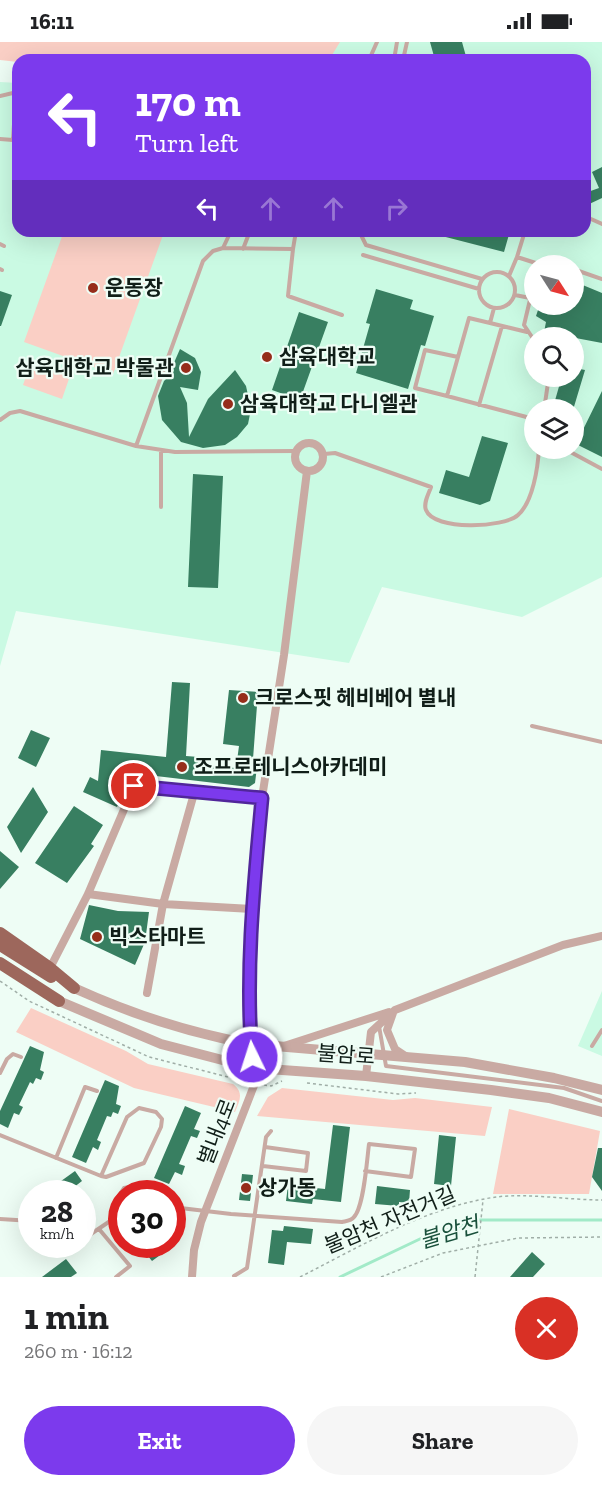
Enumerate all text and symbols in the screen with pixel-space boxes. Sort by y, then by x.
text: 16:11 [30,8,74,35]
text: 170 m [135,76,241,127]
icon: left [36,78,114,156]
text: Turn left [135,127,238,159]
icon: left [191,192,224,225]
icon: ahead [254,192,287,225]
icon: ahead [317,192,350,225]
icon: right [380,192,413,225]
north arrow [524,255,584,315]
map controls [524,255,584,459]
place label: 운동장 [105,275,163,300]
marker: 운동장 [86,281,100,295]
button: search [524,327,584,387]
place label: 삼육대학교 [279,344,376,369]
marker: 삼육대학교 [260,350,274,364]
place label: 삼육대학교 박물관 [16,355,174,380]
marker: 삼육대학교 박물관 [179,361,193,375]
place label: 삼육대학교 다니엘관 [240,391,418,416]
marker: 삼육대학교 다니엘관 [221,397,235,411]
button: layers [524,399,584,459]
place label: 크로스핏 헤비베어 별내 [255,685,456,710]
marker: 크로스핏 헤비베어 별내 [236,691,250,705]
place label: 조프로테니스아카데미 [194,754,387,779]
pin [108,760,159,811]
marker: 조프로테니스아카데미 [175,760,189,774]
icon: arrive [117,769,150,802]
place label: 빅스타마트 [109,924,206,949]
marker: 빅스타마트 [90,930,104,944]
position arrow [220,1025,284,1089]
street label: 불암로 [316,1040,376,1069]
street label: 별내4로 [192,1095,241,1169]
place label: 상가동 [258,1175,316,1200]
speed limit sign: 30 [108,1180,186,1258]
marker: 상가동 [239,1181,253,1195]
street label: 불암천 자전거길 [321,1181,459,1259]
text: 28 [41,1194,73,1230]
water label: 불암천 [416,1211,482,1253]
text: km/h [40,1225,74,1243]
text: 1 min [24,1295,109,1338]
button: close [515,1297,578,1360]
text: 260 m · 16:12 [24,1339,133,1363]
button: Exit [24,1406,295,1475]
button: Share [307,1406,578,1475]

